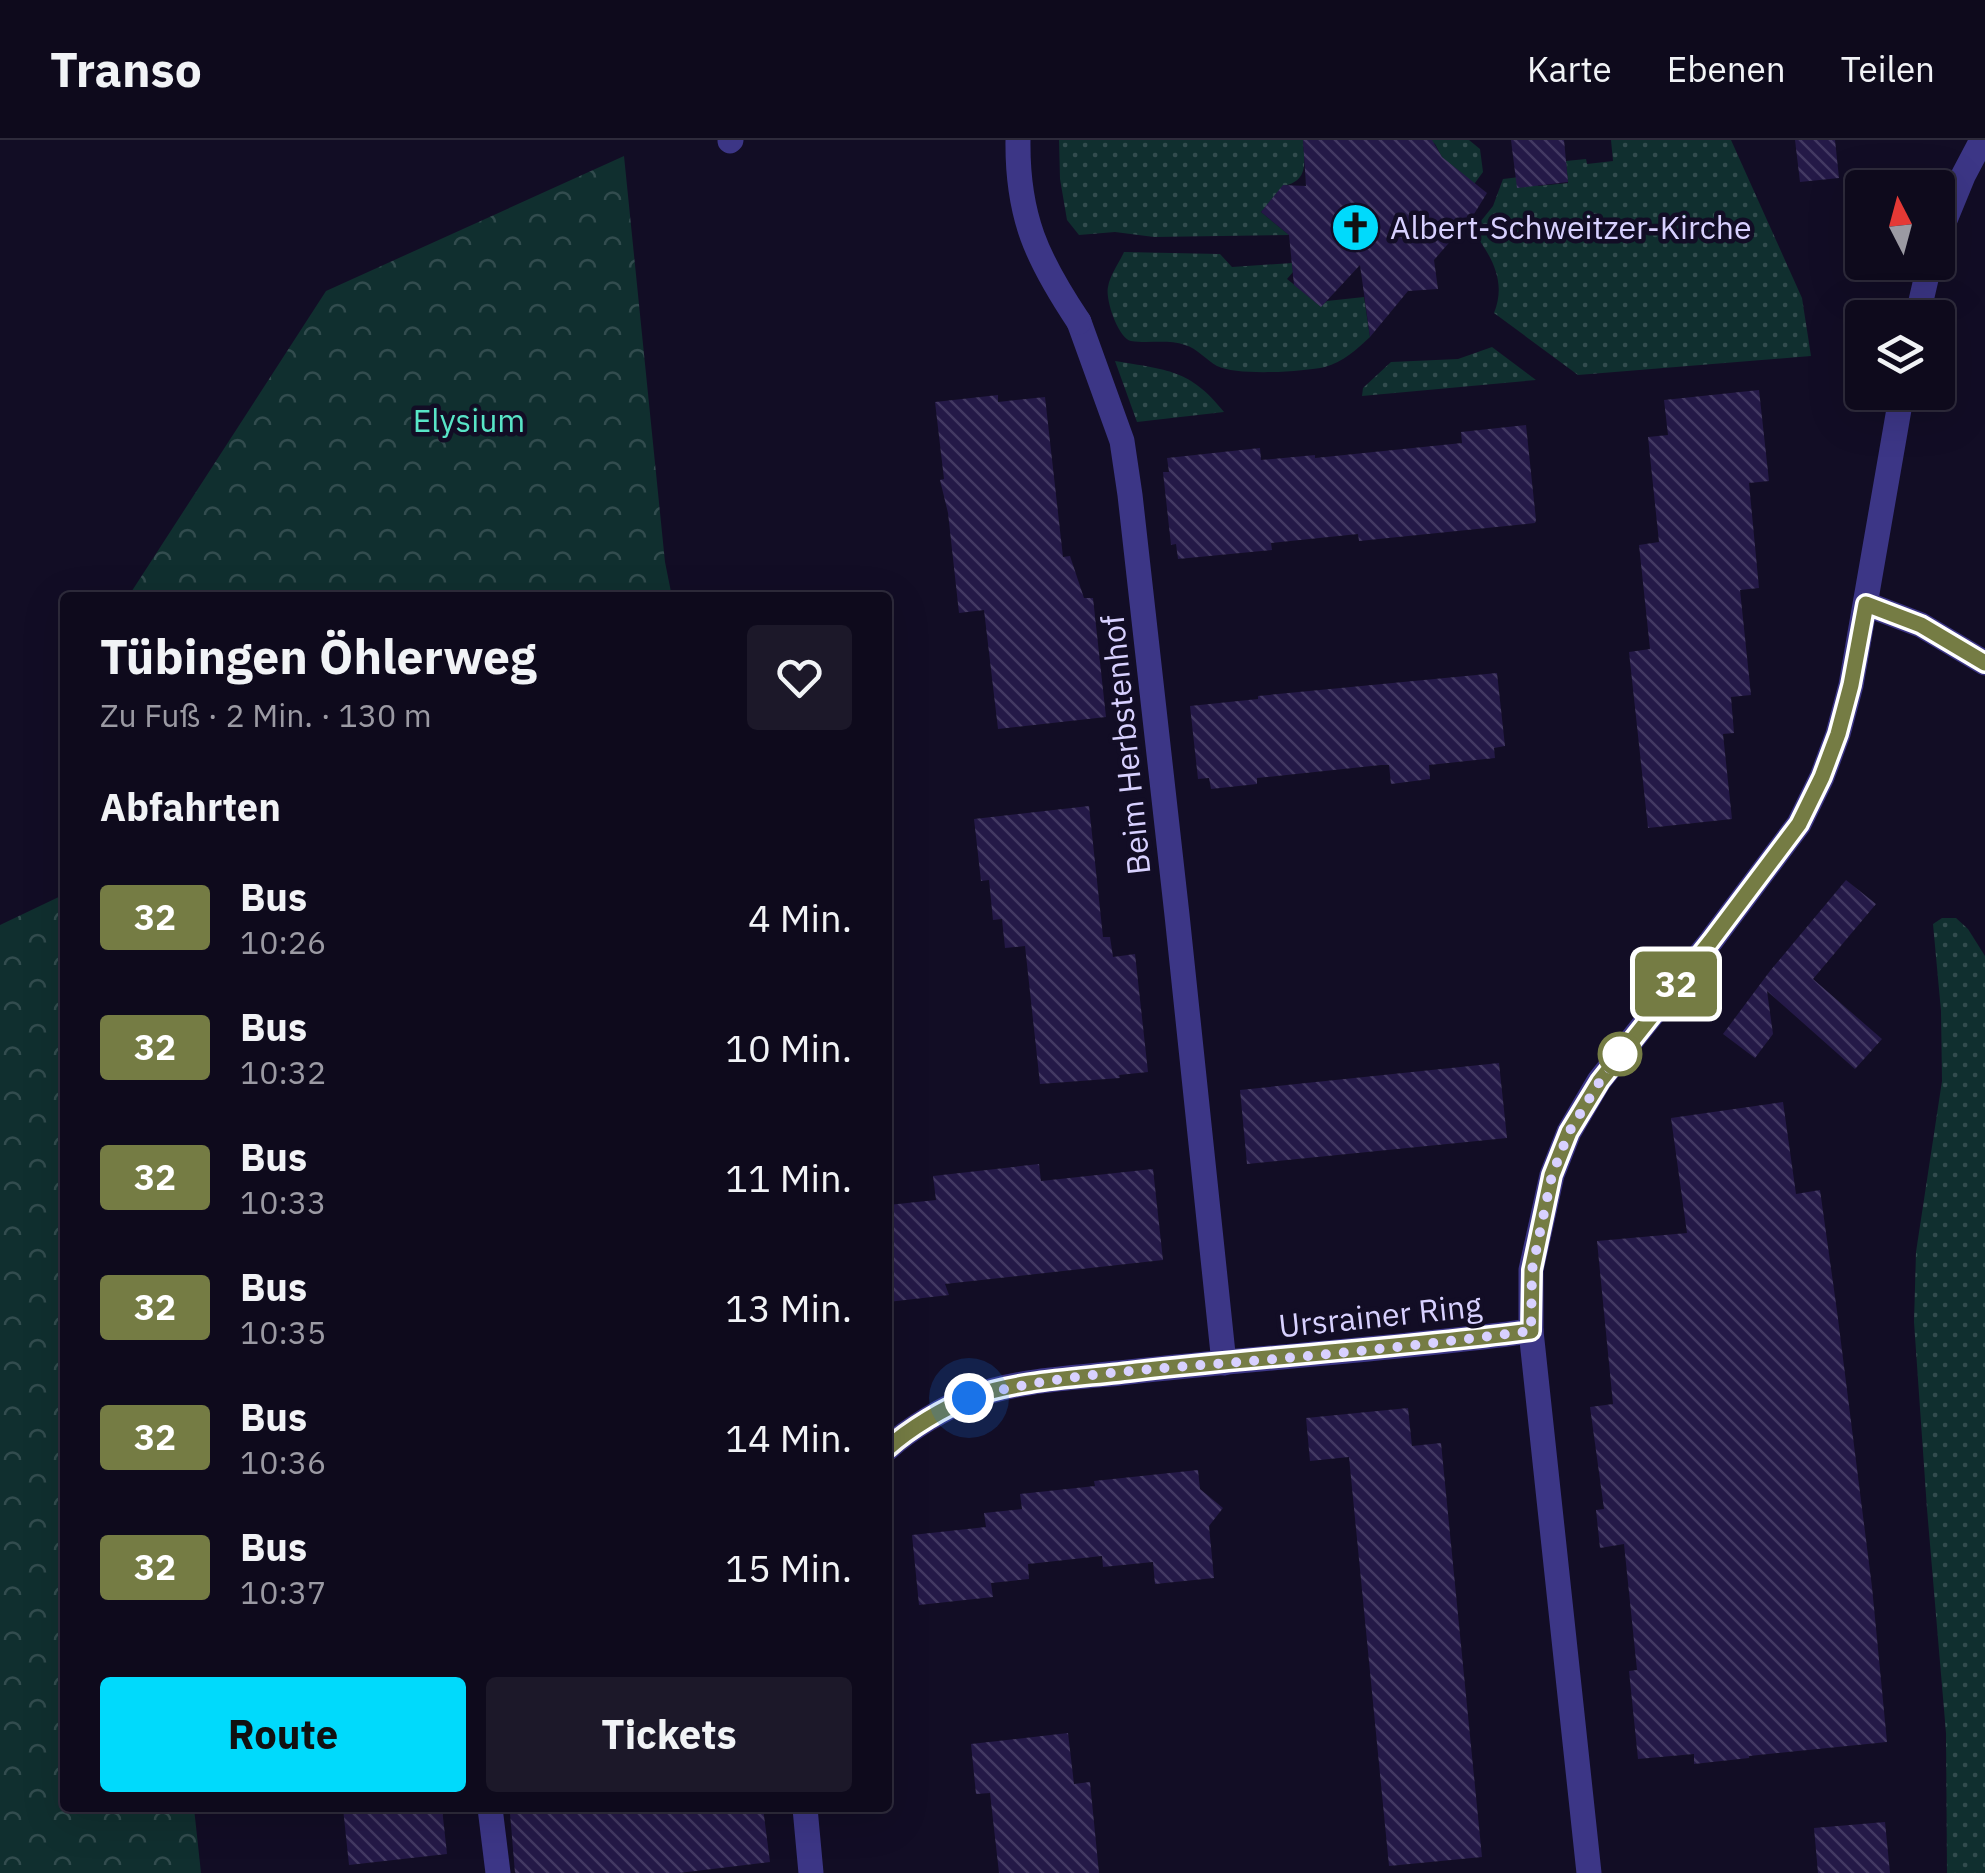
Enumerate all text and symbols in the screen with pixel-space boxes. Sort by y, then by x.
text: Transo [50,38,202,100]
text: Karte [1527,46,1612,92]
text: Ebenen [1667,46,1786,92]
text: Teilen [1841,46,1935,92]
north arrow [1845,170,1955,280]
map controls [1845,170,1955,410]
church icon: Albert-Schweitzer-Kirche [1329,201,1381,253]
place label: Albert-Schweitzer-Kirche [1390,206,1752,248]
button: layers [1845,300,1955,410]
park label: Elysium [413,399,525,441]
street label: Beim Herbstenhof [1090,613,1160,877]
text: Tübingen Öhlerweg [100,625,537,687]
button: heart [747,625,852,730]
text: Zu Fuß · 2 Min. · 130 m [100,694,432,736]
text: Abfahrten [100,782,281,831]
text: Bus [240,872,307,921]
text: 4 Min. [748,893,852,942]
text: 32 [134,894,176,940]
text: 10:26 [240,921,326,963]
line badge: 32 [1631,952,1721,1016]
text: 32 [1655,961,1697,1007]
text: Bus [240,1002,307,1051]
text: 10 Min. [725,1023,852,1072]
text: 32 [134,1024,176,1070]
unlabelled marker [1599,1033,1641,1075]
text: 10:32 [240,1051,326,1093]
text: Bus [240,1132,307,1181]
text: 11 Min. [725,1153,852,1202]
text: 32 [134,1154,176,1200]
text: 10:33 [240,1181,326,1223]
text: Bus [240,1262,307,1311]
text: 13 Min. [725,1283,852,1332]
street label: Ursrainer Ring [1276,1283,1484,1347]
text: 32 [134,1284,176,1330]
text: 10:35 [240,1311,326,1353]
your location [944,1373,994,1423]
text: Bus [240,1392,307,1441]
text: 14 Min. [725,1413,852,1462]
text: 32 [134,1414,176,1460]
text: 10:36 [240,1441,326,1483]
text: Bus [240,1522,307,1571]
text: 15 Min. [725,1543,852,1592]
text: 32 [134,1544,176,1590]
text: 10:37 [240,1571,326,1613]
button: Route [100,1677,466,1792]
button: Tickets [486,1677,852,1792]

